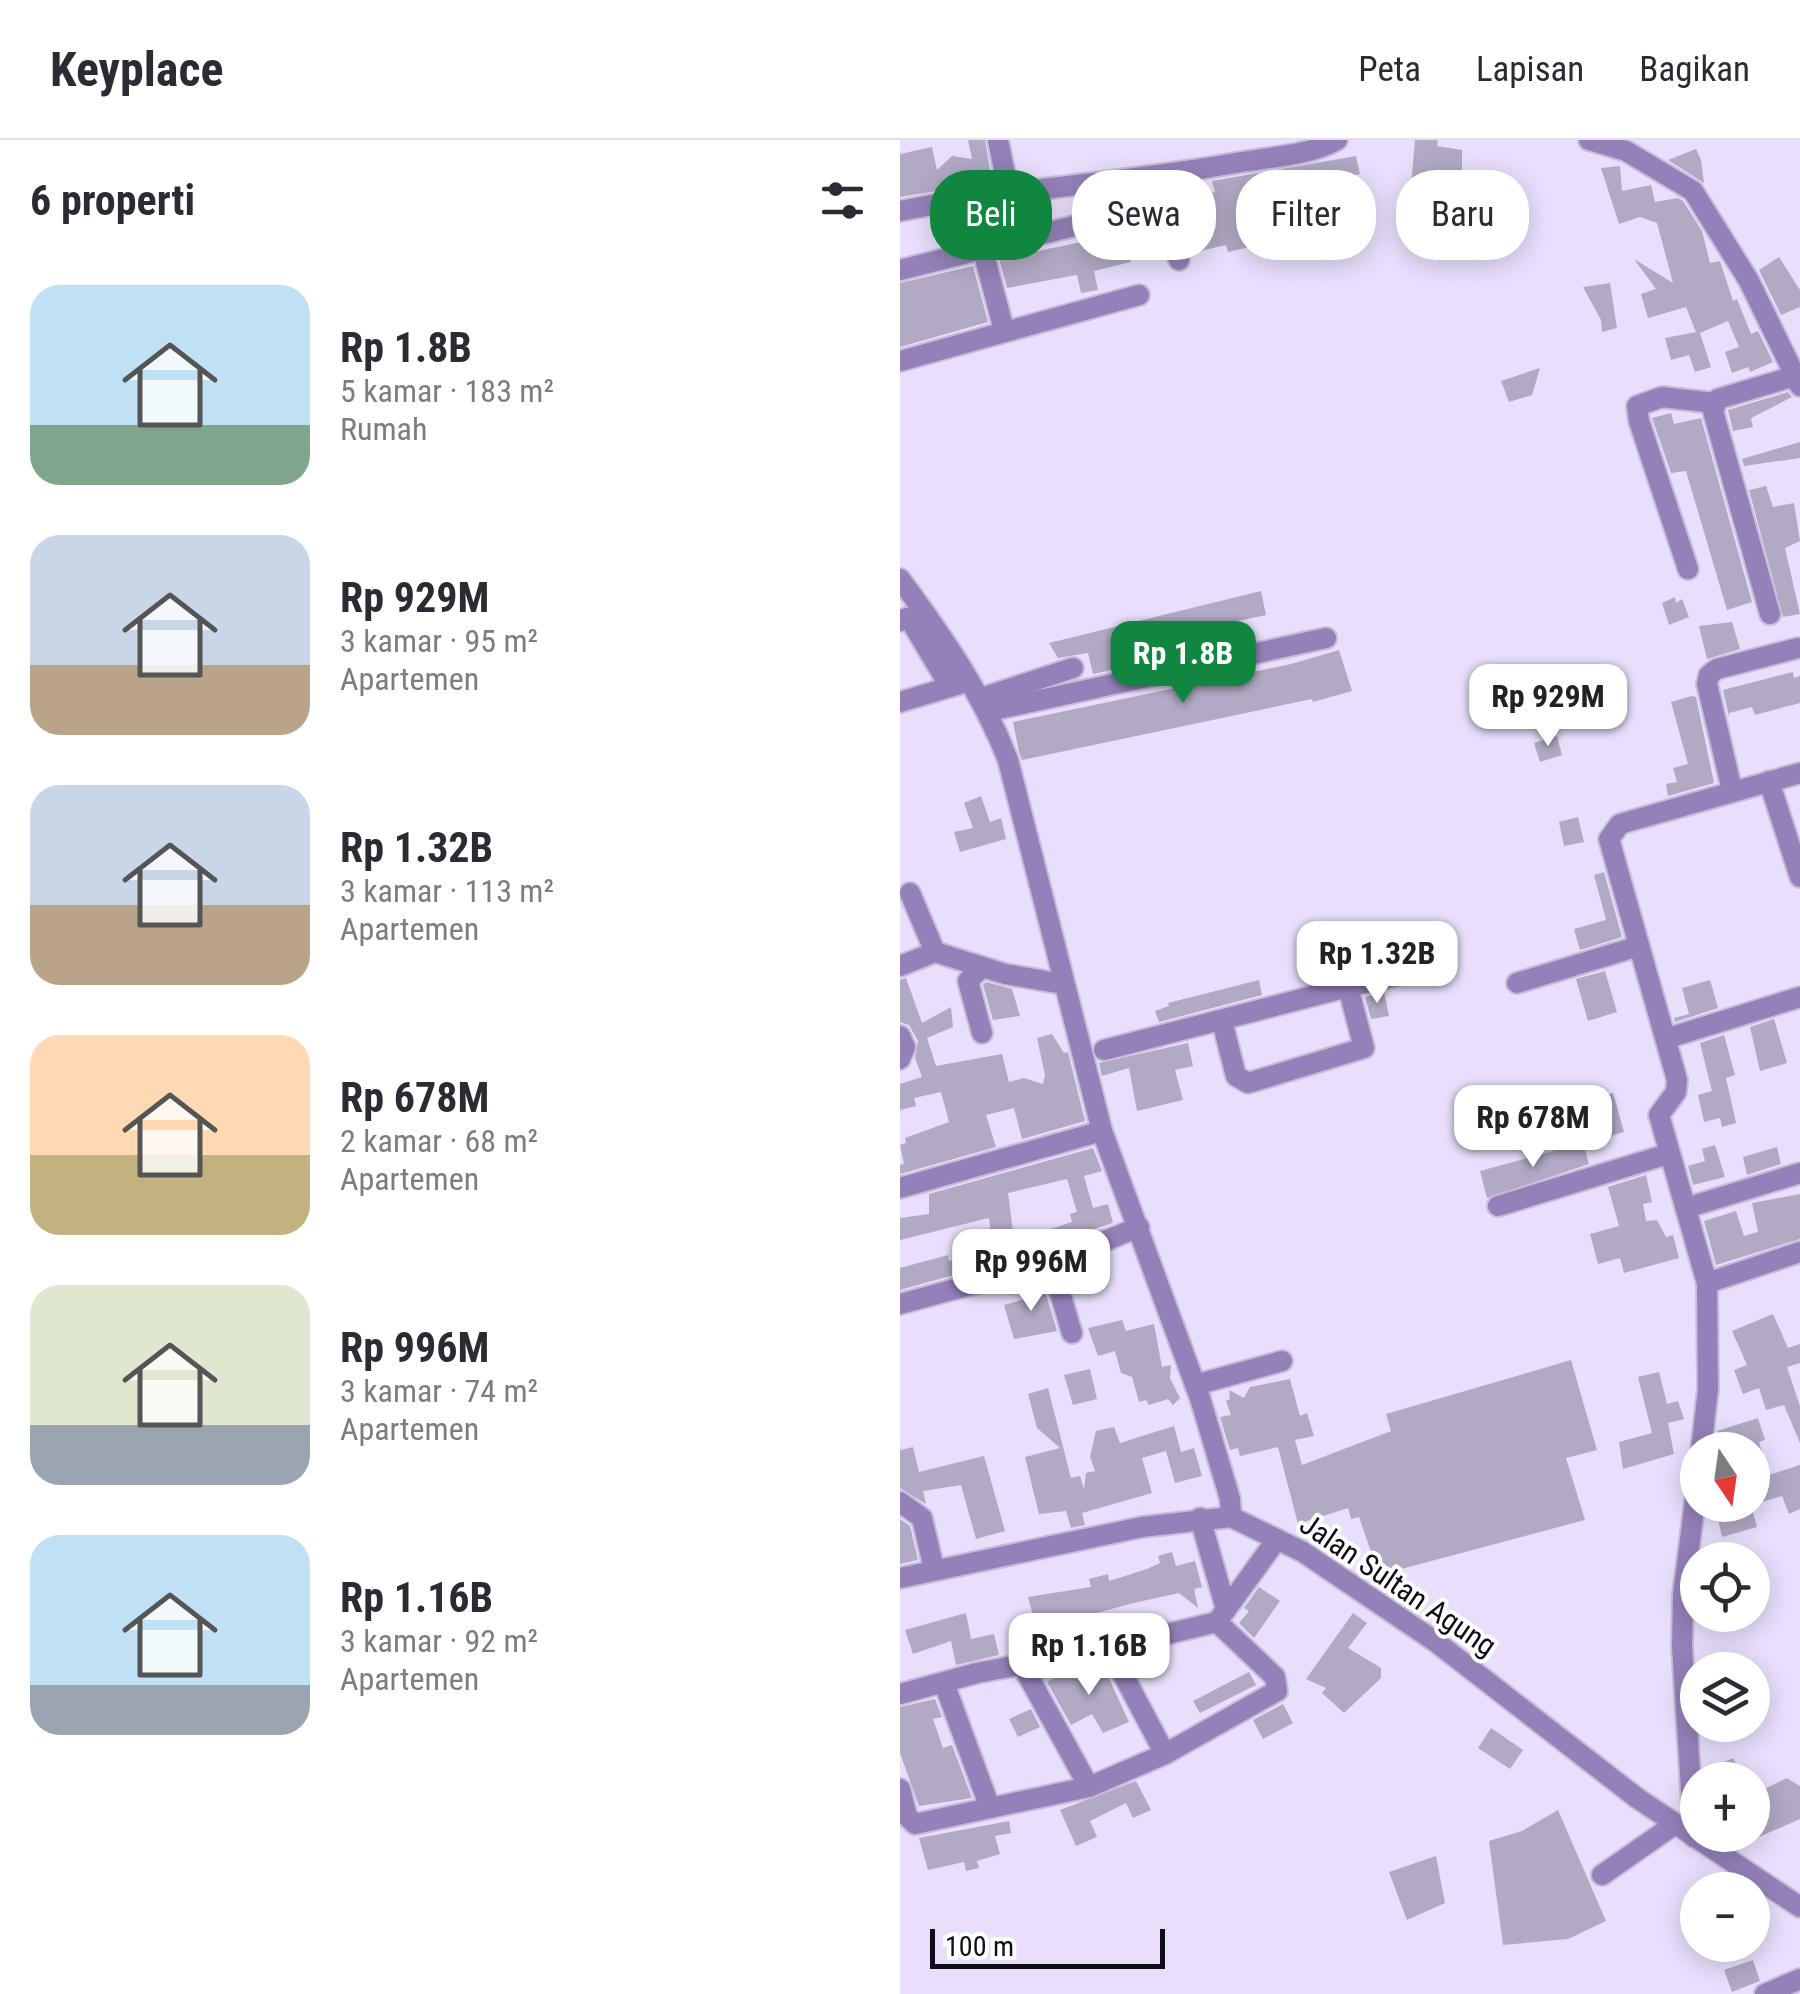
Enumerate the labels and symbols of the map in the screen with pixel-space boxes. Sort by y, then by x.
pin: Rp 1.8B [1091,621,1275,706]
pin: Rp 929M [1456,664,1640,749]
pin: Rp 1.32B [1274,921,1480,1006]
pin: Rp 678M [1441,1085,1625,1170]
pin: Rp 996M [939,1229,1123,1314]
north arrow [1680,1432,1770,1522]
street label: Jalan Sultan Agung [1294,1506,1503,1663]
pin: Rp 1.16B [986,1613,1192,1698]
scale bar [930,1924,1165,1968]

